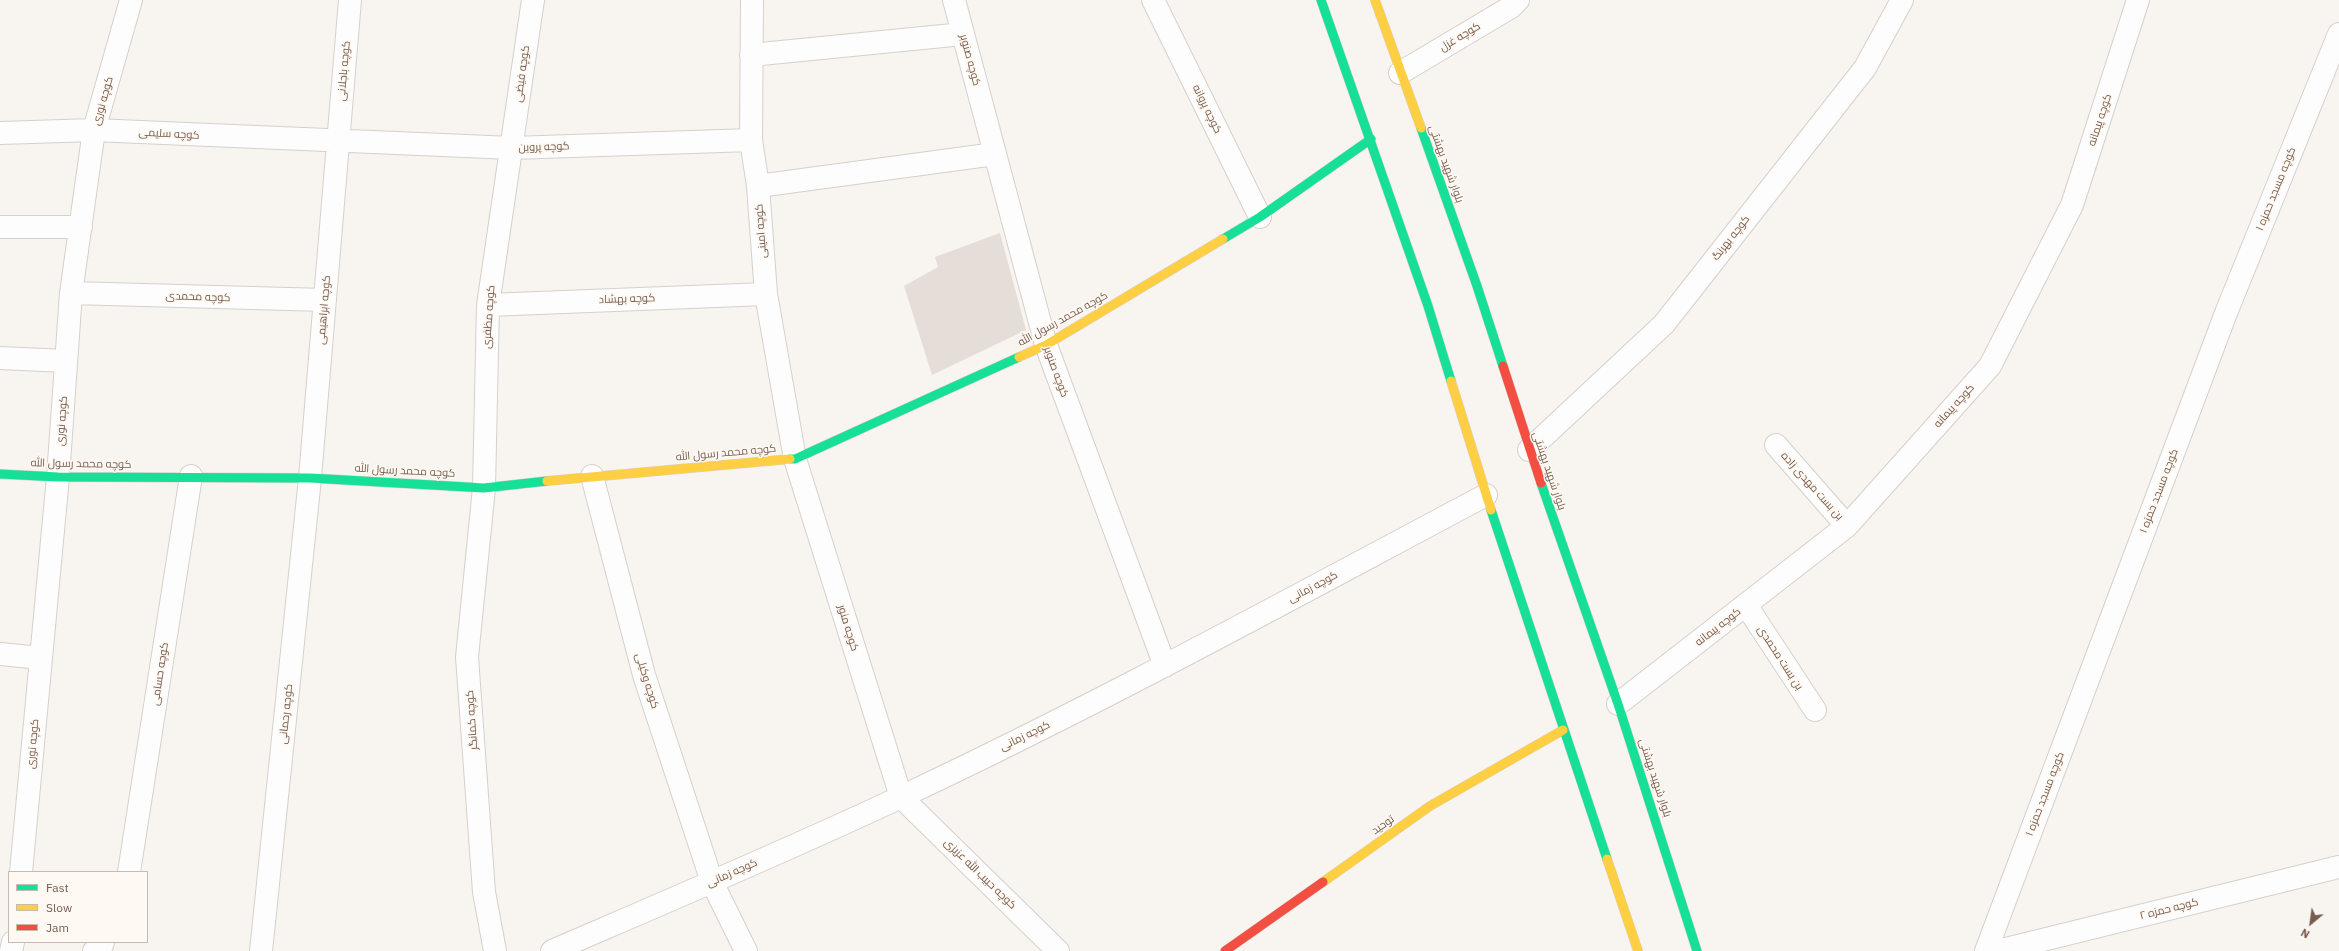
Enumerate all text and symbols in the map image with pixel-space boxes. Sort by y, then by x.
street label: کوچه غزل [1437,20,1483,54]
street label: کوچه صنوبر [957,33,983,87]
street label: کوچه باجلانی [335,40,353,102]
street label: کوچه فیضی [511,45,533,103]
street label: کوچه نوری [90,75,116,127]
street label: کوچه پروانه [1189,82,1225,136]
street label: کوچه پیمانه [2085,92,2115,148]
street label: بلوار شهید بهشتی [1426,123,1466,205]
street label: کوچه سلیمی [138,126,200,142]
street label: کوچه پروین [518,140,570,154]
street label: کوچه مسجد حمزه ۱ [2253,145,2299,233]
street label: کوچه امینی [753,203,769,259]
street label: کوچه بهرنگ [1709,213,1753,263]
street label: کوچه ابراهیمی [314,275,334,345]
street label: کوچه مظفری [480,285,498,349]
street label: کوچه محمدی [165,289,231,305]
street label: کوچه محمد رسول الله [1016,289,1110,349]
street label: کوچه بهشاد [599,291,655,307]
street label: کوچه صنوبر [1041,345,1071,399]
street label: کوچه پیمانه [1931,381,1977,431]
street label: کوچه نوری [54,395,70,447]
street label: بلوار شهید بهشتی [1529,430,1569,512]
street label: کوچه محمد رسول الله [675,442,777,464]
street label: کوچه مسجد حمزه ۱ [2137,447,2181,535]
street label: بن بست مهدی زاده [1778,449,1846,523]
street label: کوچه محمد رسول الله [31,457,131,471]
street label: کوچه محمد رسول الله [354,462,456,480]
street label: کوچه زمانی [1286,568,1340,606]
street label: کوچه منور [835,603,861,653]
street label: کوچه پیمانه [1692,605,1744,649]
street label: بن بست محمدی [1754,623,1806,693]
street label: کوچه حسامی [148,641,172,707]
street label: کوچه وکیلی [632,652,662,710]
street label: کوچه رحمانی [276,683,296,745]
street label: کوچه کمانگر [463,690,481,750]
street label: کوچه نوری [24,718,42,770]
street label: کوچه زمانی [998,718,1052,754]
street label: بلوار شهید بهشتی [1636,737,1674,819]
street label: کوچه مسجد حمزه ۱ [2023,750,2067,838]
street label: توحید [1369,813,1397,837]
street label: کوچه حبیب الله عزیزی [941,836,1019,912]
street label: کوچه زمانی [705,856,759,890]
legend [8,871,148,943]
text: Fast [46,880,69,895]
street label: کوچه حمزه ۲ [2138,895,2200,923]
text: Slow [46,900,72,915]
north arrow [2291,903,2331,943]
text: Jam [46,920,69,935]
text: N [2298,925,2312,942]

